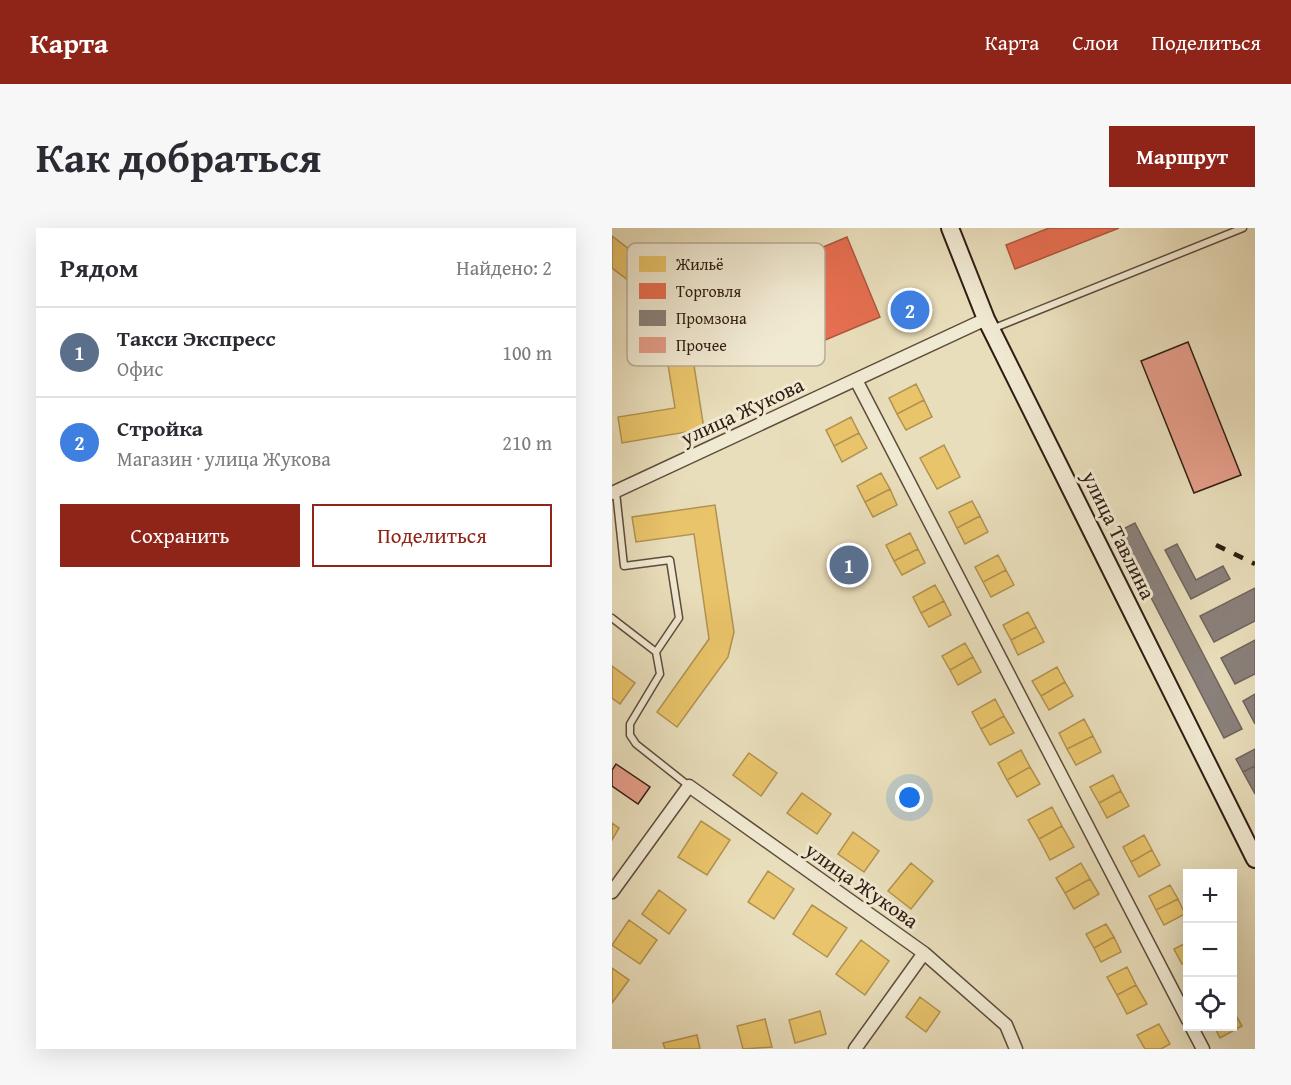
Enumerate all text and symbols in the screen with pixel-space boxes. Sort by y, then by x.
text: Карта [30,22,108,63]
text: Карта [985,27,1039,58]
text: Слои [1072,27,1118,58]
text: Поделиться [1151,27,1261,58]
text: Как добраться [36,126,321,187]
button: Маршрут [1109,126,1255,187]
legend [627,243,825,366]
text: Рядом [60,248,138,287]
text: Жильё [675,252,724,276]
text: Найдено: 2 [456,253,552,282]
text: Торговля [676,279,741,303]
pin: 2 [890,288,930,332]
text: Промзона [676,306,747,330]
text: Такси Экспресс [117,322,276,354]
text: Прочее [676,333,727,357]
text: 1 [74,338,85,367]
text: 100 m [502,338,552,367]
text: Офис [117,354,163,383]
street label: улица Жукова [674,369,809,453]
text: Стройка [117,412,203,444]
text: 2 [74,428,85,457]
text: 210 m [502,428,552,457]
text: Магазин · улица Жукова [117,444,331,473]
street label: улица Тавлина [1074,465,1164,605]
button: Сохранить [60,504,300,567]
button: Поделиться [312,504,552,567]
pin: 1 [830,542,868,588]
your location [895,783,924,812]
street label: улица Жукова [798,834,925,936]
map controls [1183,869,1237,1031]
button: + [1183,869,1237,923]
button: − [1183,923,1237,977]
button: locate [1183,977,1237,1031]

